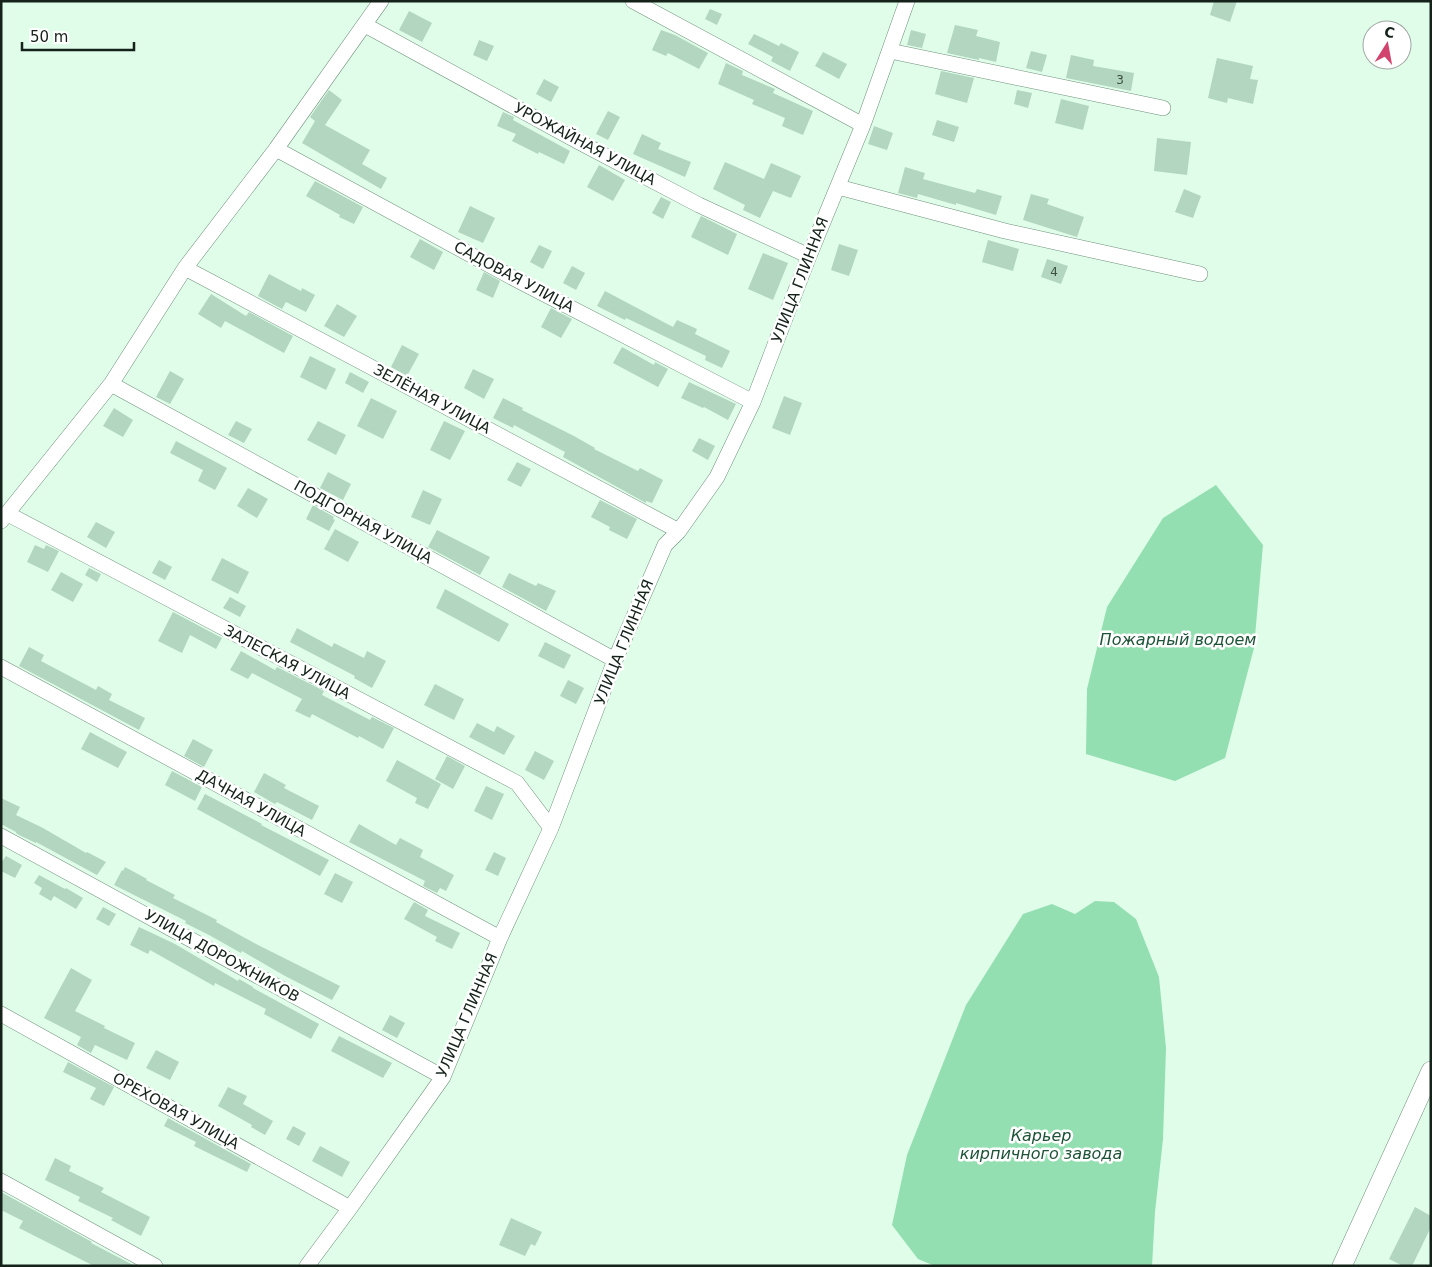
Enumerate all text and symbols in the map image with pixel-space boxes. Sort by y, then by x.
scale bar [22,20,135,52]
north arrow [1362,20,1412,70]
text: С [1383,23,1396,41]
text: 50 m [30,28,68,46]
house number: 3 [1116,73,1124,87]
street label: УРОЖАЙНАЯ УЛИЦА [511,98,660,189]
street label: УЛИЦА ГЛИННАЯ [768,215,832,345]
street label: САДОВАЯ УЛИЦА [451,238,578,317]
house number: 4 [1050,265,1058,279]
street label: ЗЕЛЁНАЯ УЛИЦА [370,360,495,438]
street label: ПОДГОРНАЯ УЛИЦА [291,477,436,568]
street label: УЛИЦА ГЛИННАЯ [591,577,657,707]
street label: ЗАЛЕСКАЯ УЛИЦА [221,621,354,703]
water label: Пожарный водоем [1100,630,1256,649]
street label: ДАЧНАЯ УЛИЦА [193,765,310,841]
street label: УЛИЦА ДОРОЖНИКОВ [141,906,303,1006]
street label: УЛИЦА ГЛИННАЯ [433,950,501,1080]
street label: ОРЕХОВАЯ УЛИЦА [110,1069,243,1154]
water label: Карьер кирпичного завода [960,1126,1122,1163]

